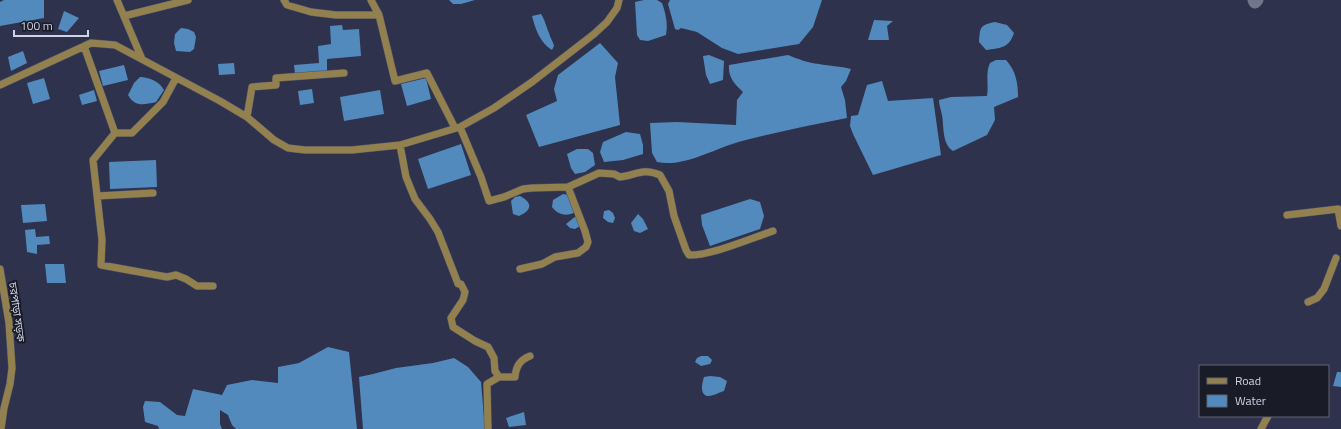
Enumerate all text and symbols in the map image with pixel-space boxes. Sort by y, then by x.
scale bar [14,12,88,38]
text: 100 m [20,16,53,35]
street label: চরপাড়া সড়ক [5,280,29,343]
legend [1199,365,1329,417]
text: Road [1235,371,1261,390]
text: Water [1235,391,1266,410]

